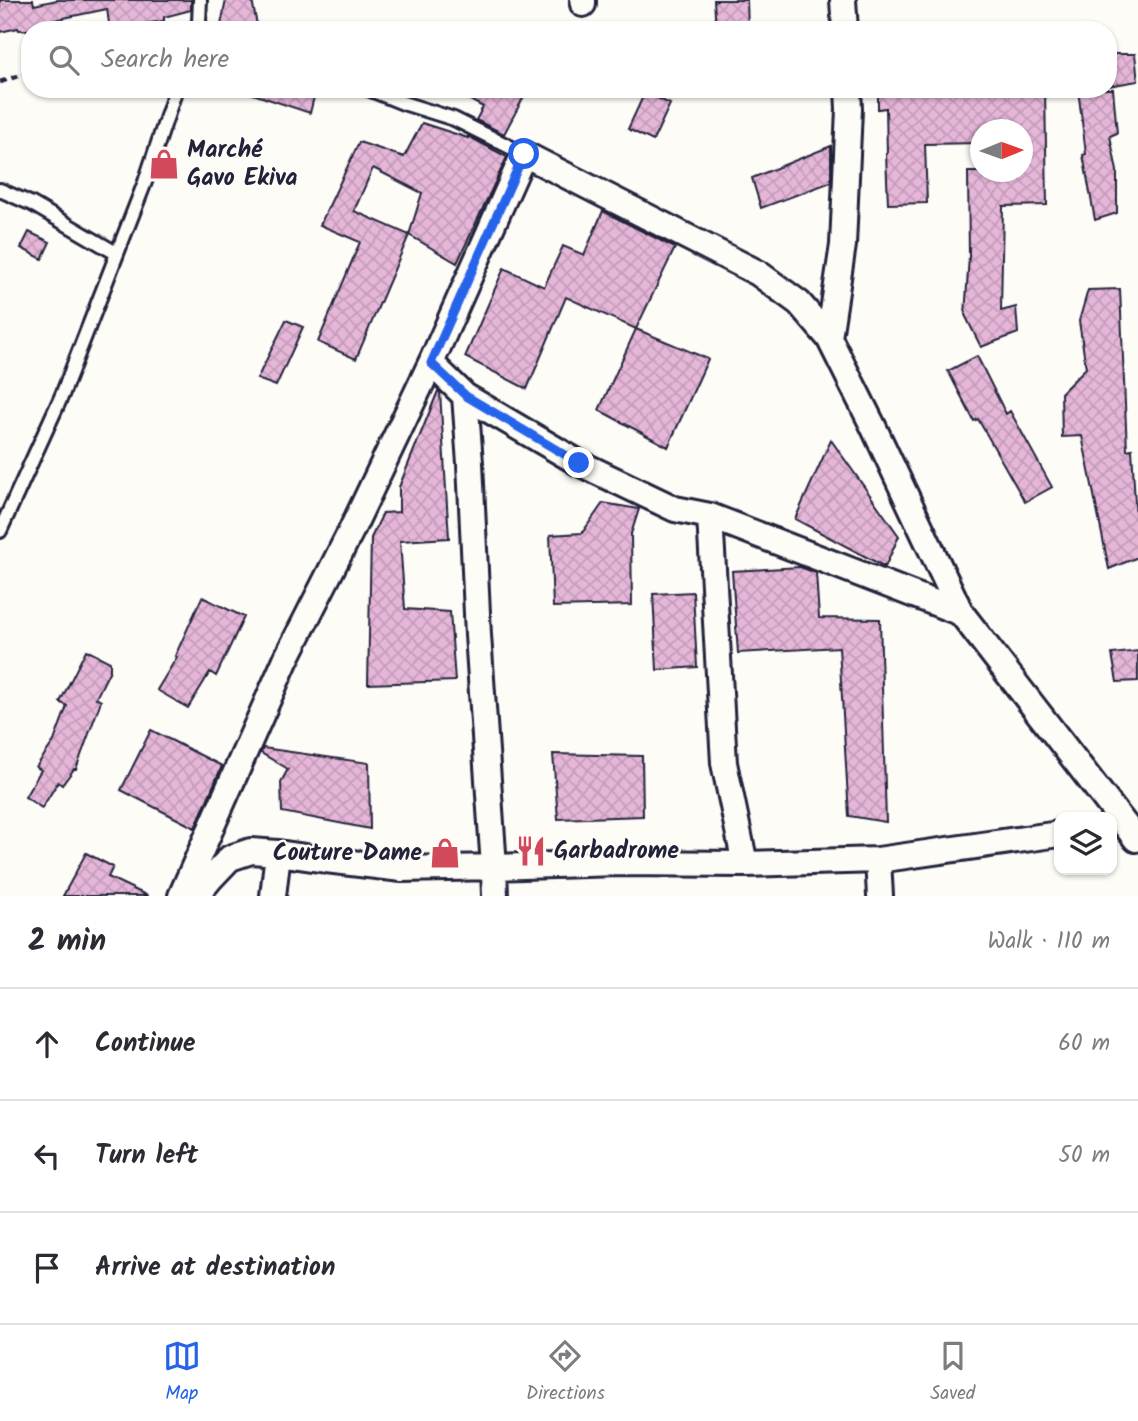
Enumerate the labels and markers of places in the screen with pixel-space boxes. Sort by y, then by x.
place label: Marché Gavo Ekiva [187,131,298,198]
shop icon: Marché Gavo Ekiva [147,147,181,181]
place label: Garbadrome [554,832,679,871]
place label: Couture Dame [273,834,422,873]
restaurant icon: Garbadrome [514,834,548,868]
shop icon: Couture Dame [428,836,462,870]

